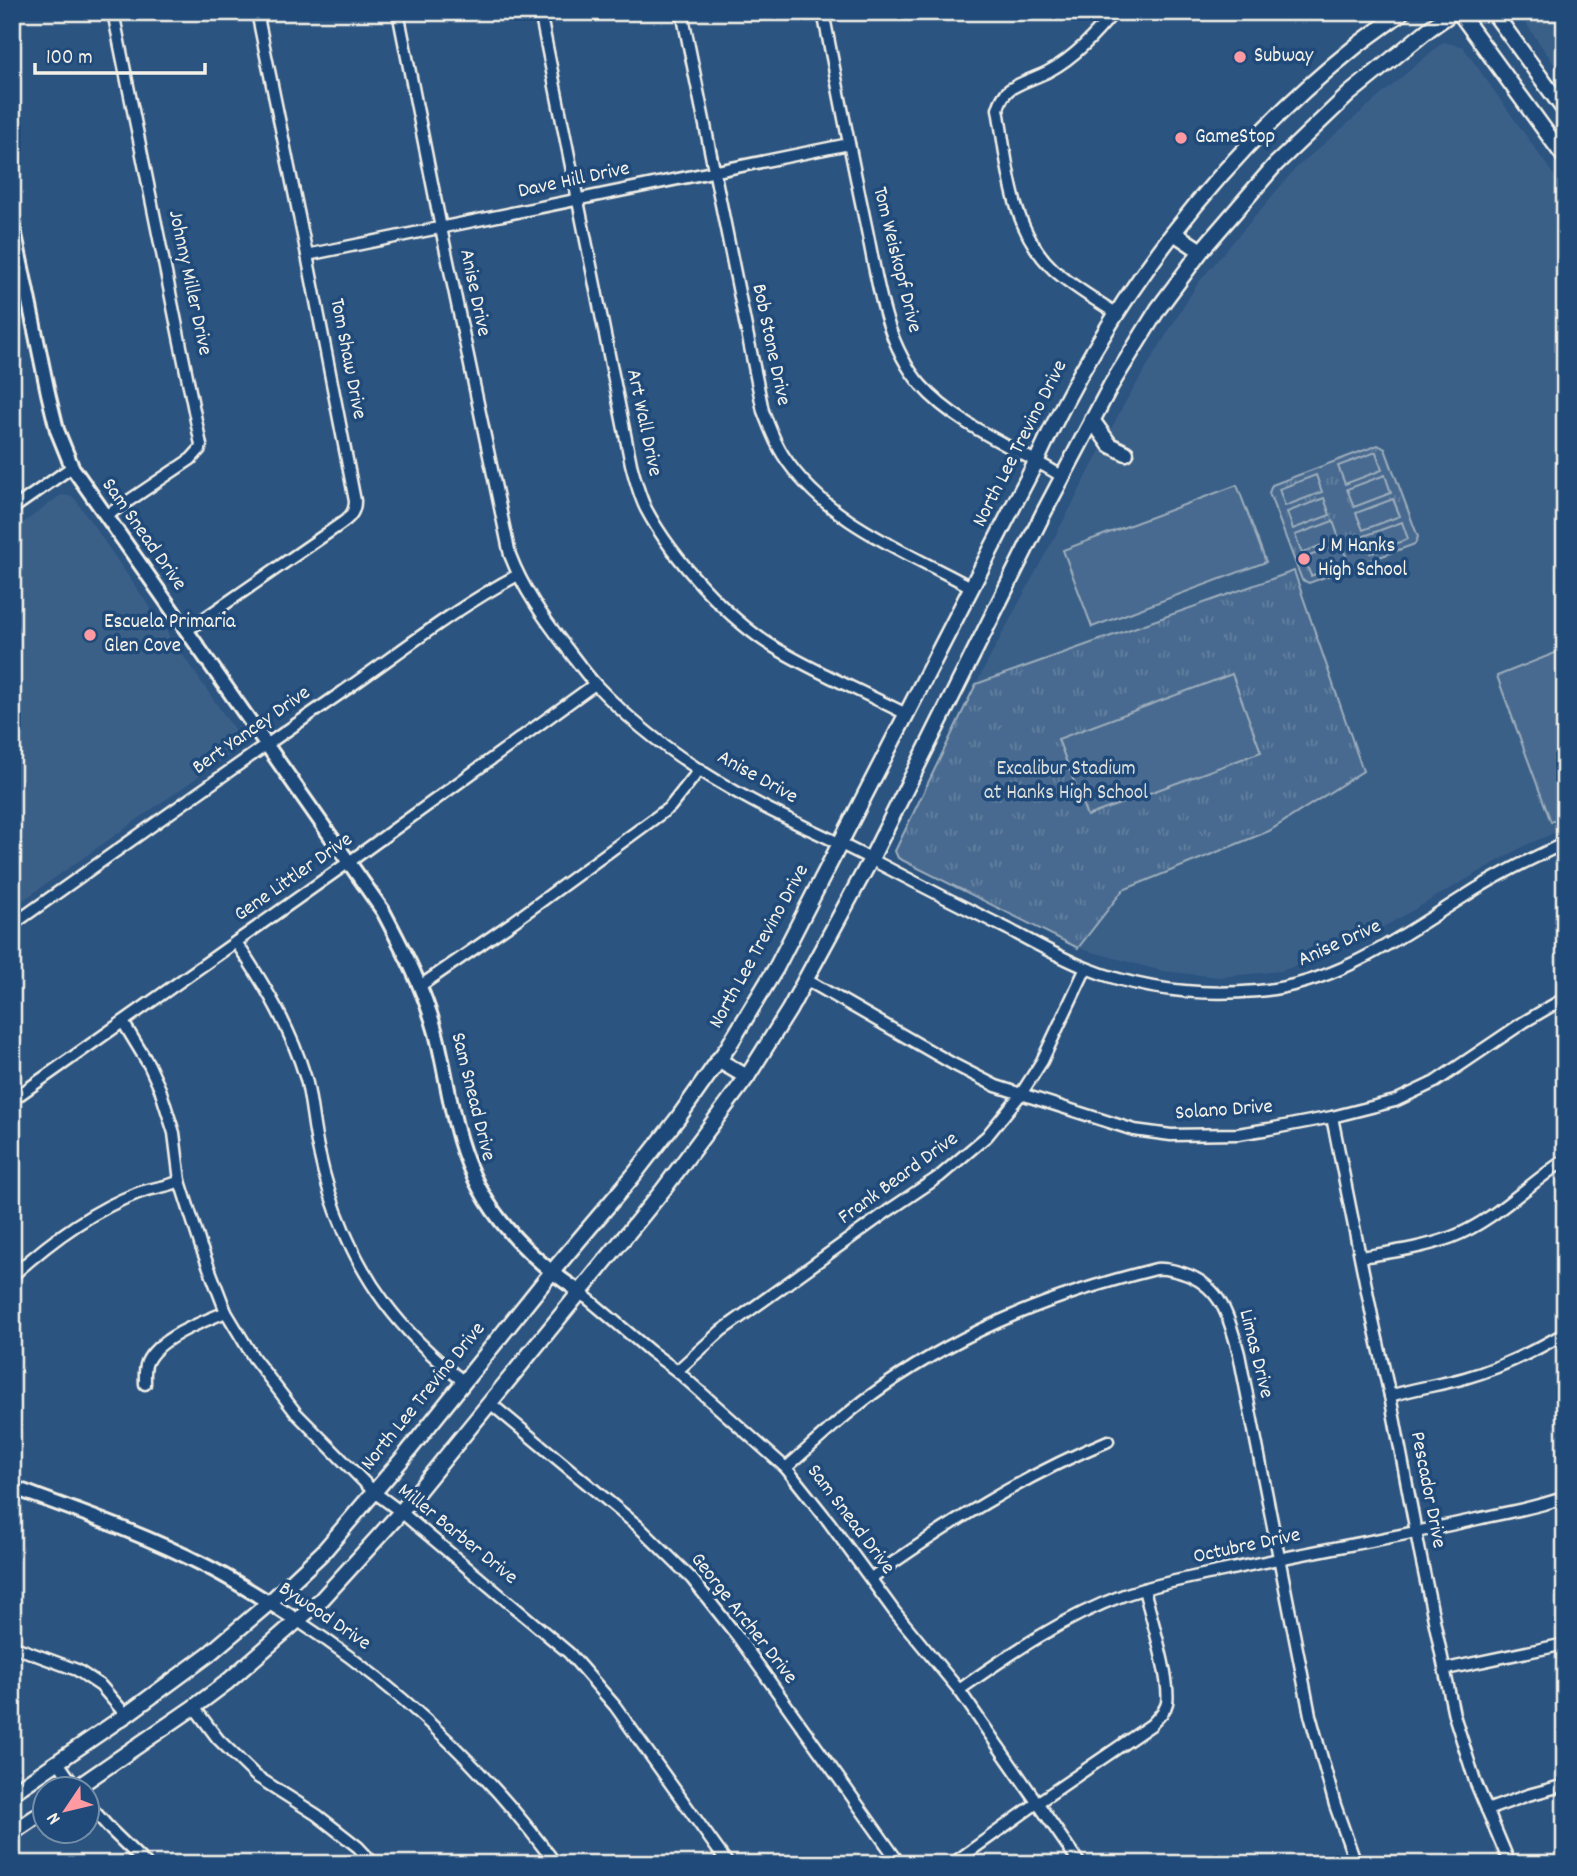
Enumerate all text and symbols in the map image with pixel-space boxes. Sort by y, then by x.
scale bar [35,32,205,76]
place label: Subway [1254,42,1314,72]
text: 100 m [46,44,93,74]
marker: Subway [1232,49,1248,65]
place label: GameStop [1195,123,1275,153]
marker: GameStop [1173,130,1189,146]
street label: Dave Hill Drive [515,155,633,207]
street label: Tom Weiskopf Drive [863,184,929,336]
street label: Johnny Miller Drive [159,208,219,358]
street label: Anise Drive [450,247,498,339]
street label: Bob Stone Drive [742,281,798,409]
street label: Tom Shaw Drive [321,296,373,422]
street label: North Lee Trevino Drive [966,355,1076,533]
street label: Art Wall Drive [617,367,669,479]
street label: Sam Snead Drive [93,473,193,597]
place label: J M Hanks High School [1318,532,1407,586]
marker: J M Hanks High School [1296,551,1312,567]
place label: Escuela Primaria Glen Cove [104,608,237,662]
marker: Escuela Primaria Glen Cove [82,627,98,643]
street label: Bert Yancey Drive [187,679,317,783]
street label: Anise Drive [711,743,803,813]
park label: Excalibur Stadium at Hanks High School [984,755,1148,809]
street label: Gene Littler Drive [229,826,359,930]
street label: North Lee Trevino Drive [702,859,818,1035]
street label: Anise Drive [1294,912,1386,976]
street label: Sam Snead Drive [442,1030,502,1164]
street label: Solano Drive [1174,1093,1274,1129]
street label: Frank Beard Drive [833,1125,965,1233]
street label: Limas Drive [1229,1306,1281,1402]
street label: North Lee Trevino Drive [354,1316,494,1478]
street label: Pescador Drive [1401,1429,1453,1551]
street label: Sam Snead Drive [798,1458,902,1582]
street label: Miller Barber Drive [390,1477,524,1593]
street label: Octubre Drive [1191,1521,1303,1573]
street label: George Archer Drive [682,1547,804,1691]
street label: Bywood Drive [272,1575,376,1659]
north arrow [32,1774,102,1844]
text: N [41,1806,69,1829]

